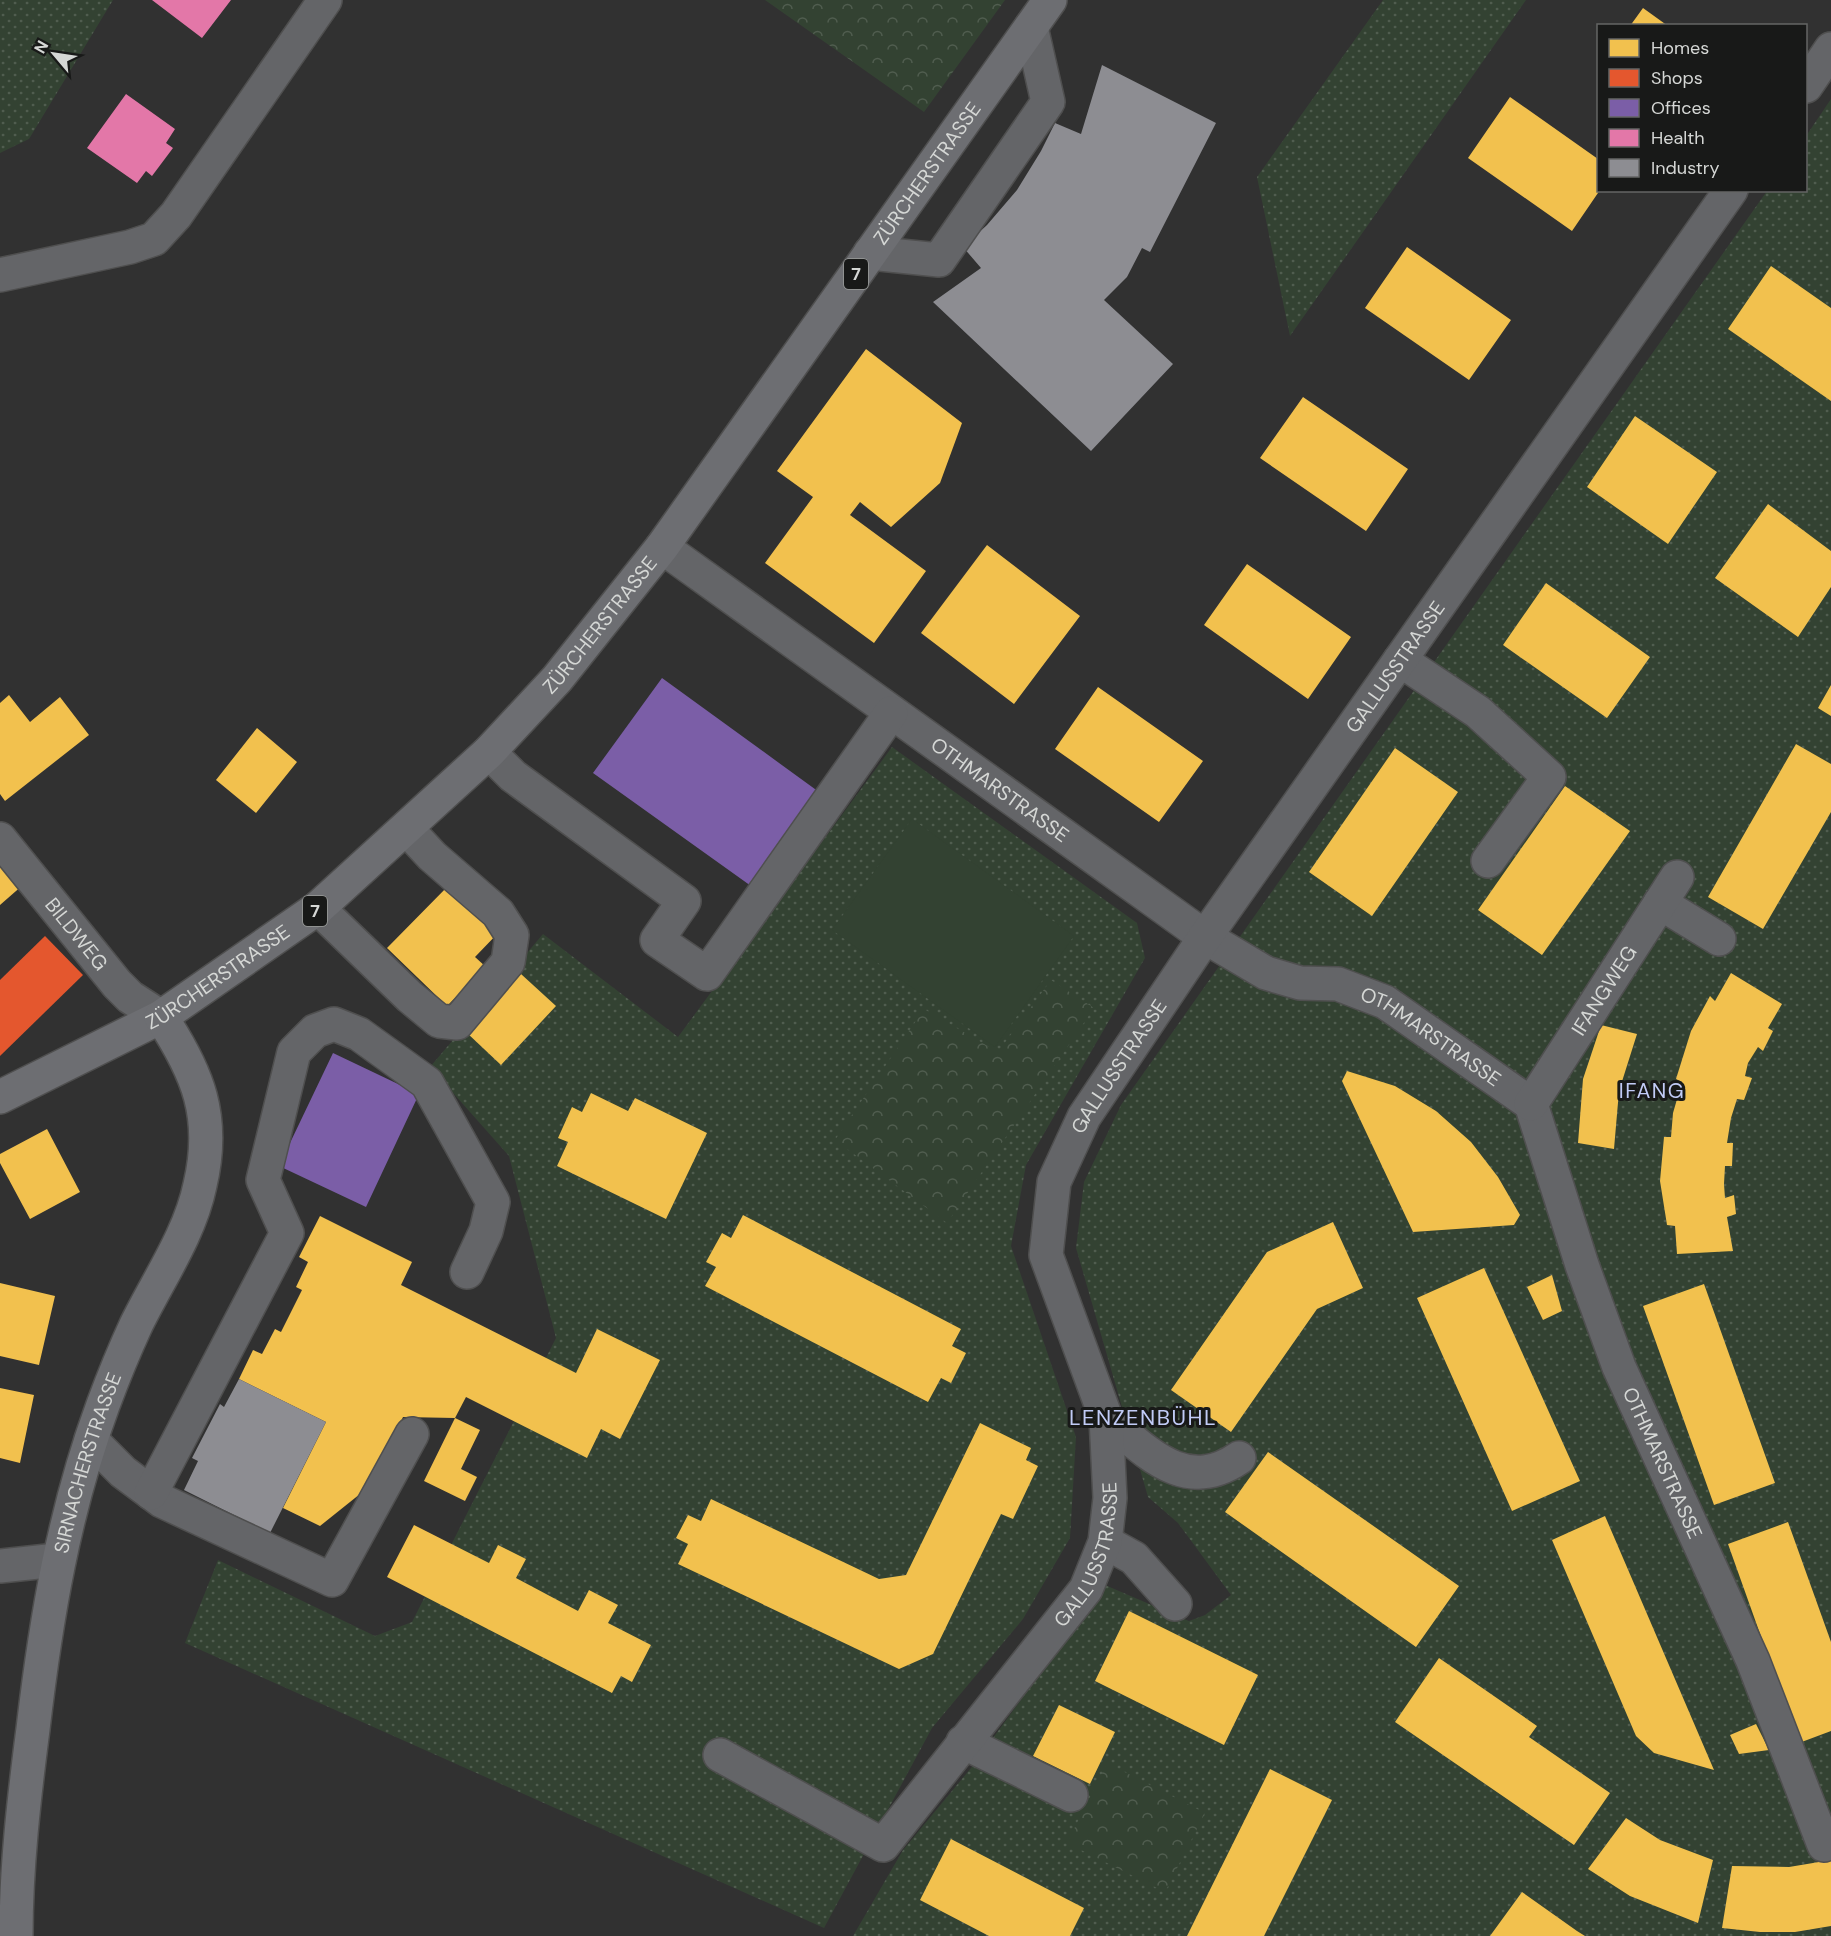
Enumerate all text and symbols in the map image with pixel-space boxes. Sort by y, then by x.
north arrow [24,24,84,84]
legend [1597,24,1807,192]
text: Homes [1651,36,1709,60]
text: N [29,37,53,57]
text: Shops [1651,66,1703,90]
text: Offices [1651,96,1711,120]
street label: ZÜRCHERSTRASSE [868,97,987,250]
text: Health [1651,126,1705,150]
text: Industry [1651,156,1720,180]
road number: 7 [844,259,868,289]
street label: ZÜRCHERSTRASSE [537,551,663,699]
street label: GALLUSSTRASSE [1340,596,1451,738]
street label: OTHMARSTRASSE [926,731,1074,848]
street label: BILDWEG [39,892,114,976]
road number: 7 [303,896,327,926]
street label: ZÜRCHERSTRASSE [141,919,295,1035]
street label: IFANGWEG [1565,940,1643,1040]
street label: OTHMARSTRASSE [1357,981,1506,1092]
street label: GALLUSSTRASSE [1065,994,1172,1138]
district label: IFANG [1619,1077,1685,1105]
street label: SIRNACHERSTRASSE [48,1369,127,1556]
street label: OTHMARSTRASSE [1617,1383,1708,1543]
district label: LENZENBÜHL [1069,1403,1217,1432]
street label: GALLUSSTRASSE [1048,1481,1123,1632]

